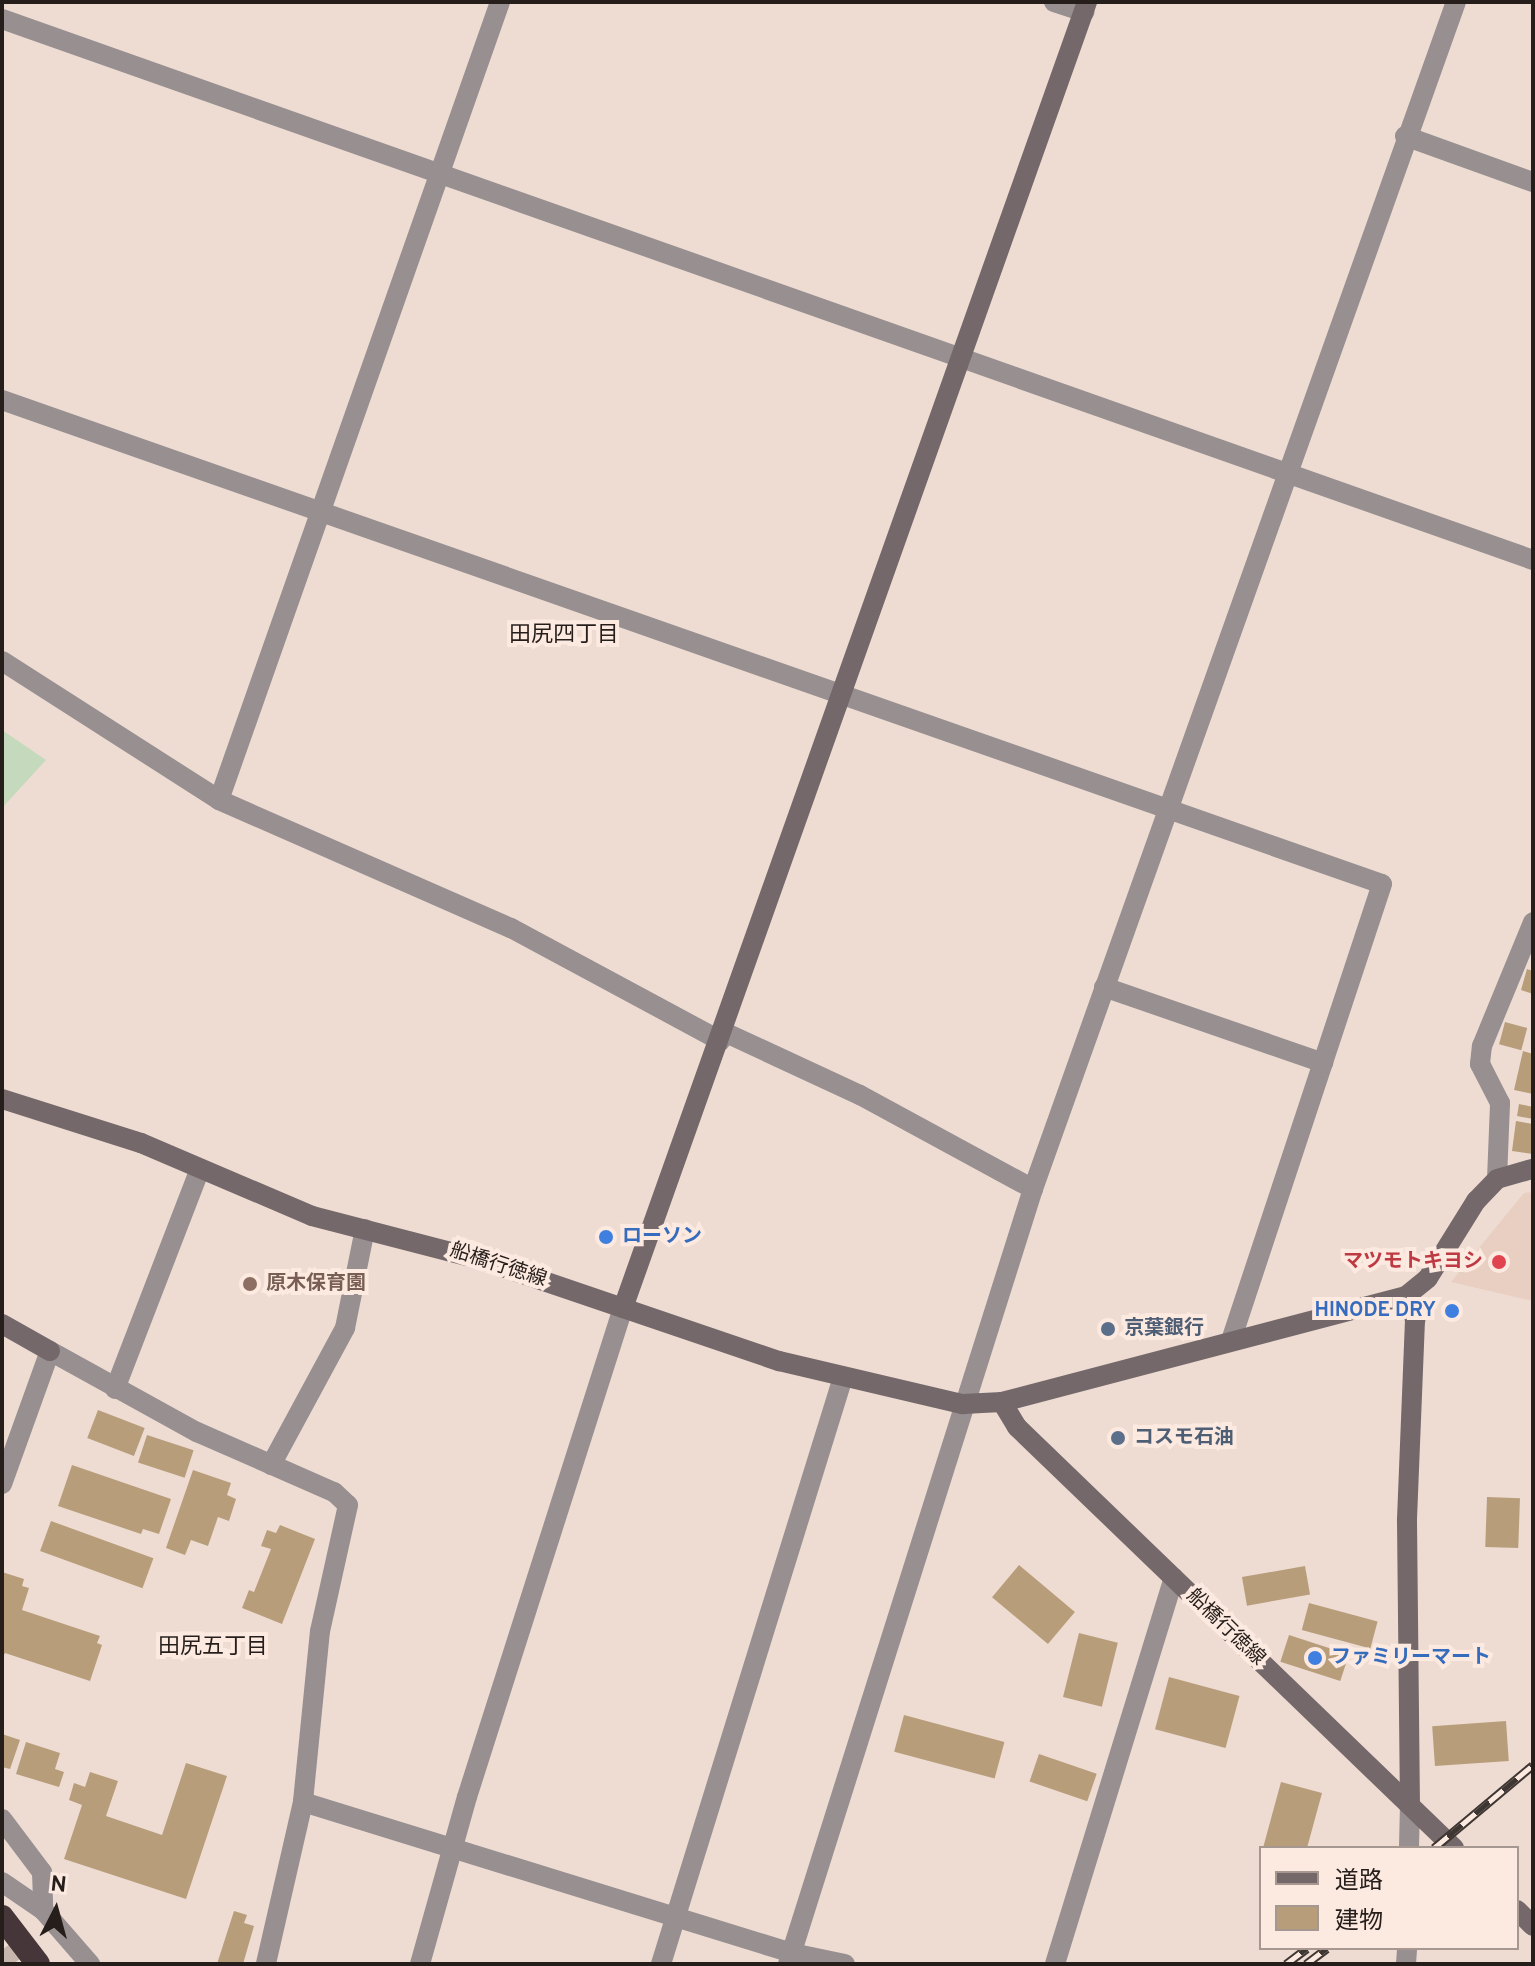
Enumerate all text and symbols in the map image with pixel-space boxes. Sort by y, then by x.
district label: 田尻四丁目 [509,623,619,649]
place label: ローソン [622,1225,702,1249]
marker: ローソン [597,1228,615,1246]
street label: 船橋行徳線 [447,1239,549,1293]
place label: マツモトキヨシ [1343,1250,1483,1274]
marker: マツモトキヨシ [1490,1253,1508,1271]
place label: 原木保育園 [266,1272,366,1296]
marker: 原木保育園 [241,1275,259,1293]
place label: HINODE DRY [1315,1299,1436,1323]
marker: HINODE DRY [1443,1302,1461,1320]
place label: 京葉銀行 [1124,1317,1204,1341]
marker: 京葉銀行 [1099,1320,1117,1338]
place label: コスモ石油 [1134,1426,1234,1450]
marker: コスモ石油 [1109,1429,1127,1447]
street label: 船橋行徳線 [1181,1585,1269,1671]
district label: 田尻五丁目 [158,1635,268,1661]
place label: ファミリーマート [1331,1646,1491,1670]
marker: ファミリーマート [1306,1649,1324,1667]
legend [1259,1846,1519,1950]
text: 道路 [1335,1867,1383,1897]
north arrow [16,1870,96,1950]
text: N [49,1871,68,1900]
text: 建物 [1335,1907,1383,1937]

